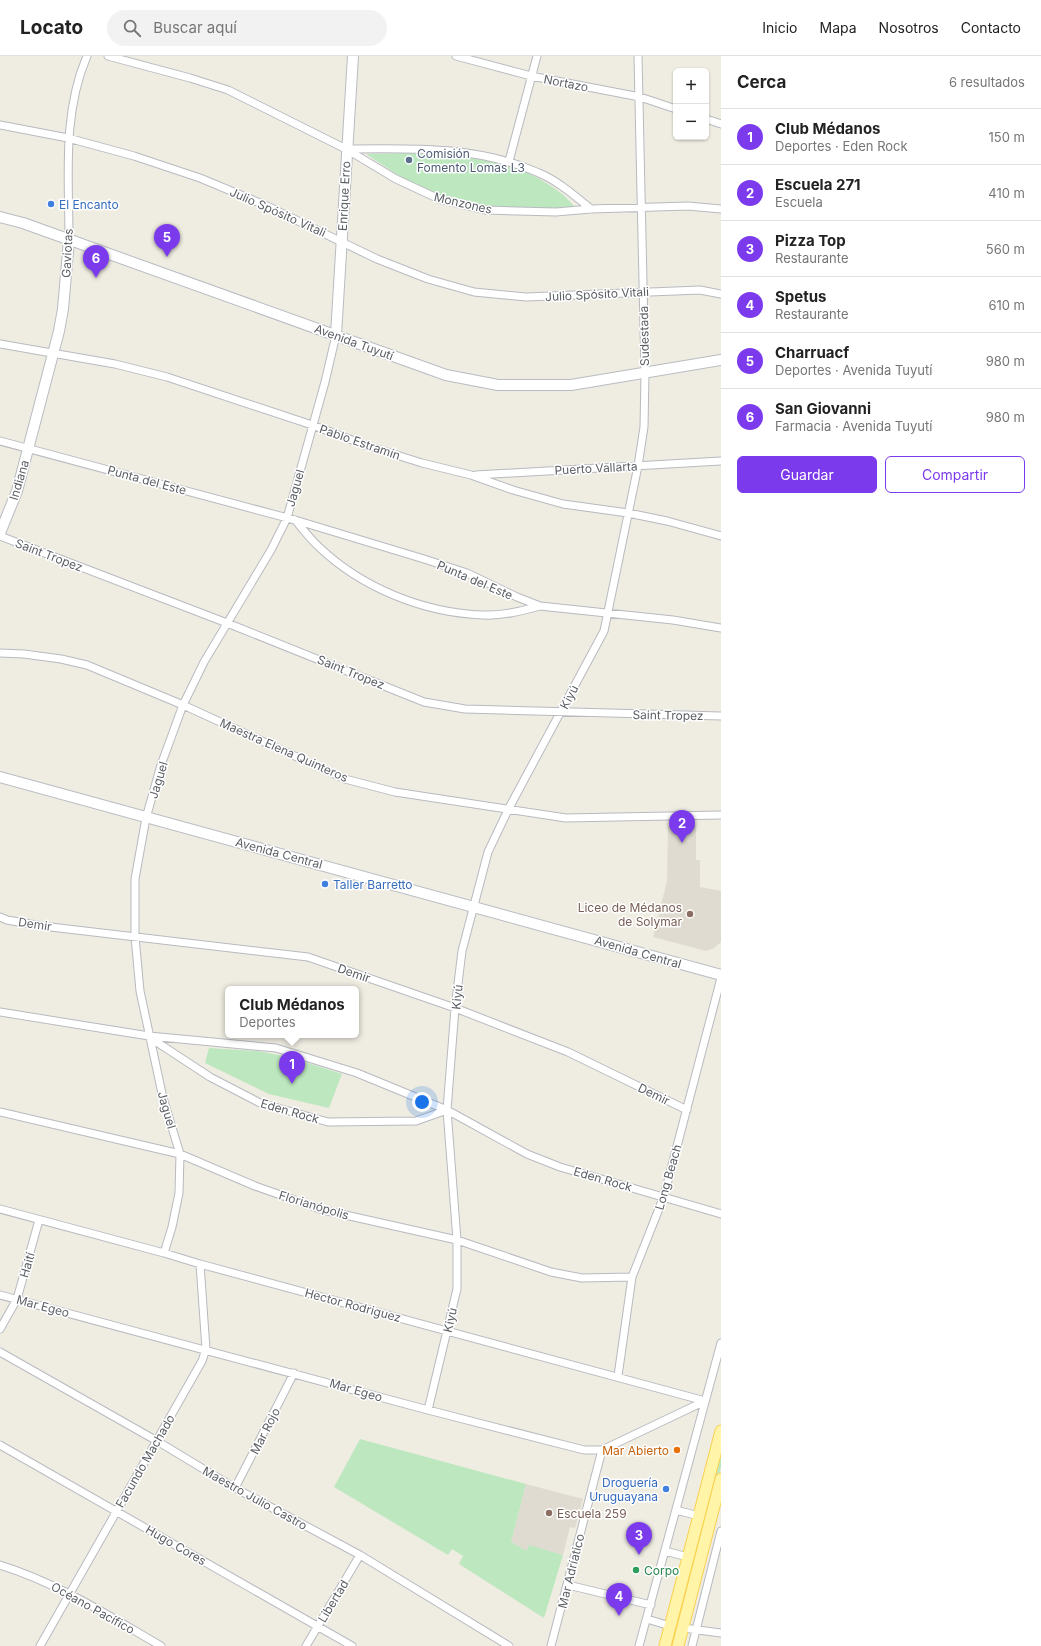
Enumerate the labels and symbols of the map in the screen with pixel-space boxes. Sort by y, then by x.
street label: Nortazo [542,71,590,95]
place label: Comisión Fomento Lomas L3 [417,146,525,175]
marker: Comisión Fomento Lomas L3 [404,155,414,165]
street label: Enrique Erro [335,161,353,231]
street label: Julio Spósito Vitali [227,184,329,240]
street label: Monzones [432,189,494,217]
place label: El Encanto [59,197,119,212]
marker: El Encanto [46,199,56,209]
pin: 5 [154,224,180,257]
street label: Gaviotas [58,228,76,278]
pin: 6 [83,245,109,278]
street label: Julio Spósito Vitali [545,284,649,304]
street label: Sudestada [636,306,652,366]
street label: Avenida Tuyutí [312,321,396,363]
street label: Pablo Estramín [318,421,402,463]
street label: Indiana [6,458,32,502]
street label: Puerto Vallarta [554,458,638,478]
street label: Punta del Este [106,462,188,498]
street label: Jaguel [283,468,307,508]
street label: Saint Tropez [13,535,85,575]
street label: Punta del Este [435,557,515,603]
street label: Saint Tropez [315,652,387,692]
street label: Kiyú [557,682,581,712]
street label: Saint Tropez [632,707,704,723]
street label: Maestra Elena Quinteros [218,715,350,785]
street label: Jaguel [145,760,171,800]
pin: 2 [669,810,695,843]
street label: Avenida Central [234,834,324,872]
place label: Taller Barretto [333,877,413,892]
marker: Taller Barretto [320,879,330,889]
place label: Liceo de Médanos de Solymar [578,900,682,929]
marker: Liceo de Médanos de Solymar [685,909,695,919]
street label: Demir [17,914,53,934]
street label: Avenida Central [593,932,683,972]
street label: Demir [336,960,373,986]
street label: Kiyú [448,984,466,1010]
pin: 1 [279,1051,305,1084]
street label: Demir [636,1080,673,1108]
street label: Jaguel [155,1090,179,1130]
your location [412,1092,432,1112]
street label: Eden Rock [259,1095,321,1127]
street label: Long Beach [651,1143,685,1211]
street label: Eden Rock [572,1163,634,1195]
street label: Florianópolis [277,1187,351,1223]
street label: Haití [16,1251,38,1279]
street label: Hector Rodriguez [303,1285,403,1325]
street label: Mar Egeo [15,1292,71,1320]
street label: Kiyú [440,1306,460,1334]
street label: Mar Egeo [328,1375,384,1405]
street label: Mar Rojo [247,1405,283,1457]
street label: Facundo Machado [112,1412,178,1510]
place label: Mar Abierto [602,1443,669,1458]
marker: Mar Abierto [672,1445,682,1455]
street label: Maestro Julio Castro [200,1463,310,1533]
place label: Droguería Uruguayana [589,1475,658,1504]
marker: Droguería Uruguayana [661,1484,671,1494]
place label: Escuela 259 [557,1506,627,1521]
marker: Escuela 259 [544,1508,554,1518]
street label: Hugo Cores [143,1522,209,1568]
pin: 3 [626,1522,652,1555]
street label: Mar Adríatico [554,1532,588,1610]
place label: Corpo [644,1563,679,1578]
marker: Corpo [631,1565,641,1575]
street label: Libertad [315,1577,351,1625]
street label: Océano Pacífico [49,1579,137,1637]
pin: 4 [606,1583,632,1616]

